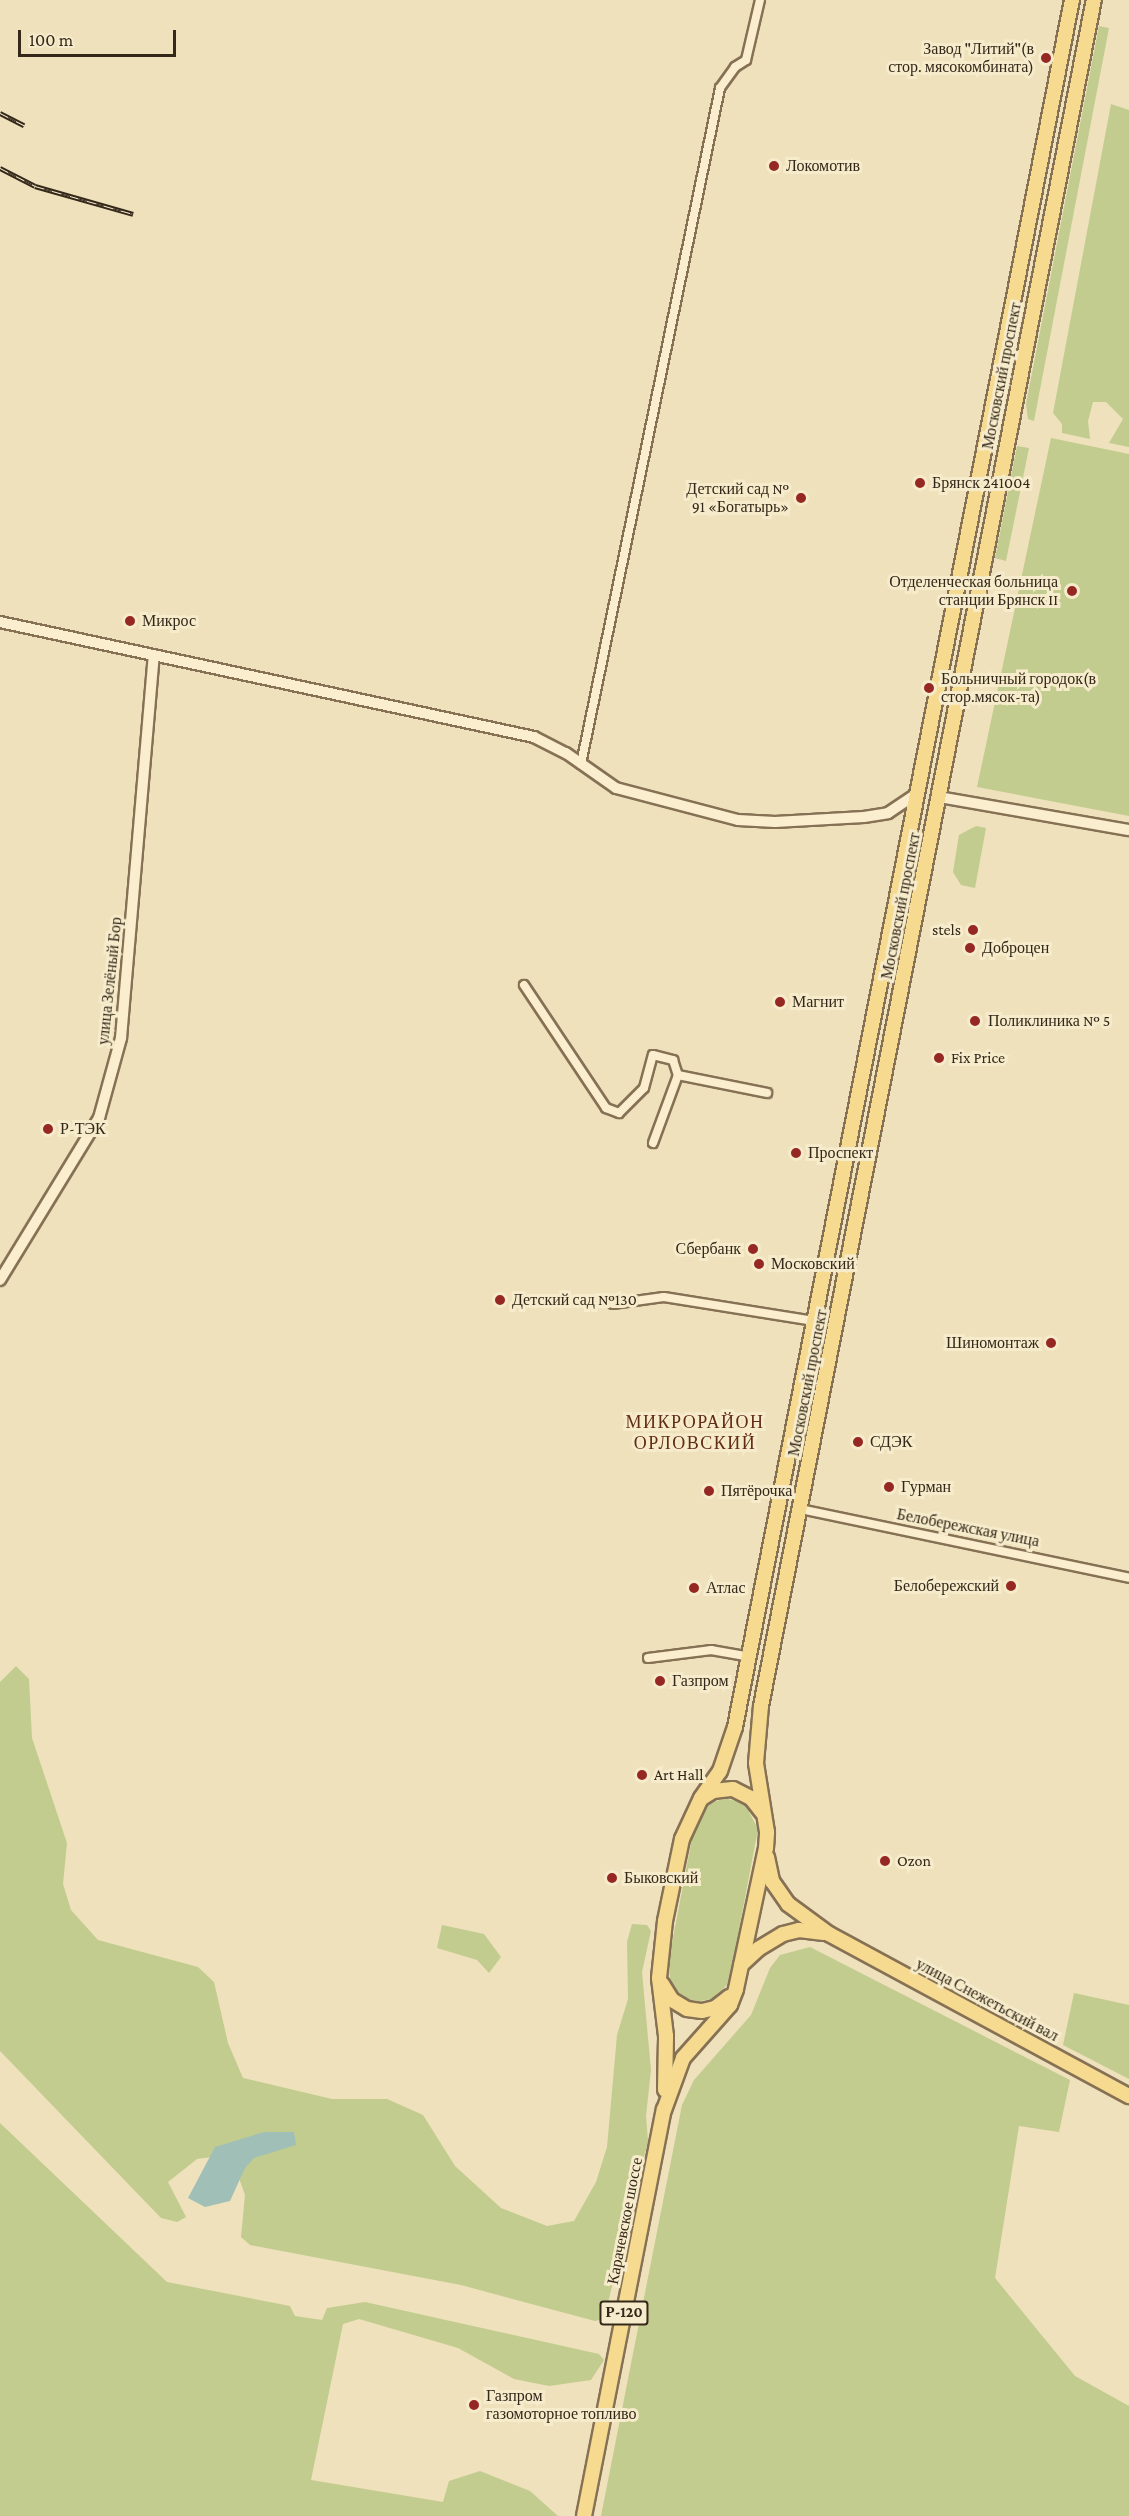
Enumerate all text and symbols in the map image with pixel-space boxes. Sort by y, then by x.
scale bar [21,18,178,56]
text: 100 m [29,30,73,50]
place label: Завод "Литий"(в стор. мясокомбината) [888,39,1034,77]
marker: Завод "Литий"(в стор. мясокомбината) [1039,51,1053,65]
place label: Локомотив [786,156,860,176]
marker: Локомотив [767,159,781,173]
street label: Московский проспект [978,301,1026,451]
place label: Брянск 241004 [932,473,1030,493]
marker: Брянск 241004 [913,476,927,490]
place label: Детский сад № 91 «Богатырь» [686,479,789,517]
marker: Детский сад № 91 «Богатырь» [794,491,808,505]
place label: Отделенческая больница станции Брянск II [889,572,1058,610]
marker: Отделенческая больница станции Брянск II [1063,582,1081,600]
place label: Микрос [142,611,196,631]
marker: Микрос [123,614,137,628]
place label: Больничный городок(в стор.мясок-та) [941,669,1096,707]
marker: Больничный городок(в стор.мясок-та) [922,681,936,695]
street label: Московский проспект [877,831,925,981]
street label: улица Зелёный Бор [94,916,126,1046]
place label: stels [932,920,961,940]
marker: stels [966,923,980,937]
place label: Доброцен [982,938,1049,958]
marker: Доброцен [963,941,977,955]
place label: Магнит [792,992,844,1012]
marker: Магнит [773,995,787,1009]
place label: Поликлиника № 5 [988,1011,1110,1031]
marker: Поликлиника № 5 [966,1012,984,1030]
place label: Fix Price [951,1048,1005,1068]
marker: Fix Price [932,1051,946,1065]
place label: Р-ТЭК [60,1119,106,1139]
marker: Р-ТЭК [41,1122,55,1136]
place label: Проспект [808,1143,873,1163]
marker: Проспект [789,1146,803,1160]
place label: Сбербанк [676,1239,741,1259]
marker: Сбербанк [746,1242,760,1256]
place label: Московский [771,1254,855,1274]
marker: Московский [752,1257,766,1271]
place label: Детский сад №130 [512,1290,637,1310]
marker: Детский сад №130 [493,1293,507,1307]
street label: Московский проспект [784,1308,832,1458]
place label: Шиномонтаж [946,1333,1039,1353]
marker: Шиномонтаж [1044,1336,1058,1350]
district label: МИКРОРАЙОН ОРЛОВСКИЙ [626,1412,764,1454]
place label: СДЭК [870,1432,912,1452]
marker: СДЭК [851,1435,865,1449]
place label: Гурман [901,1477,951,1497]
marker: Гурман [882,1480,896,1494]
place label: Пятёрочка [721,1481,792,1501]
marker: Пятёрочка [702,1484,716,1498]
street label: Белобережская улица [895,1505,1041,1551]
place label: Белобережский [894,1576,999,1596]
place label: Атлас [706,1578,746,1598]
marker: Белобережский [1004,1579,1018,1593]
marker: Атлас [687,1581,701,1595]
place label: Газпром [672,1671,729,1691]
marker: Газпром [653,1674,667,1688]
place label: Art Hall [654,1765,703,1785]
marker: Art Hall [635,1768,649,1782]
place label: Ozon [897,1851,931,1871]
marker: Ozon [878,1854,892,1868]
place label: Быковский [624,1868,698,1888]
marker: Быковский [605,1871,619,1885]
street label: улица Снежетьский вал [912,1954,1062,2046]
street label: Карачевское шоссе [603,2156,647,2286]
road number: Р-120 [598,2301,650,2325]
place label: Газпром газомоторное топливо [486,2386,636,2424]
marker: Газпром газомоторное топливо [467,2398,481,2412]

